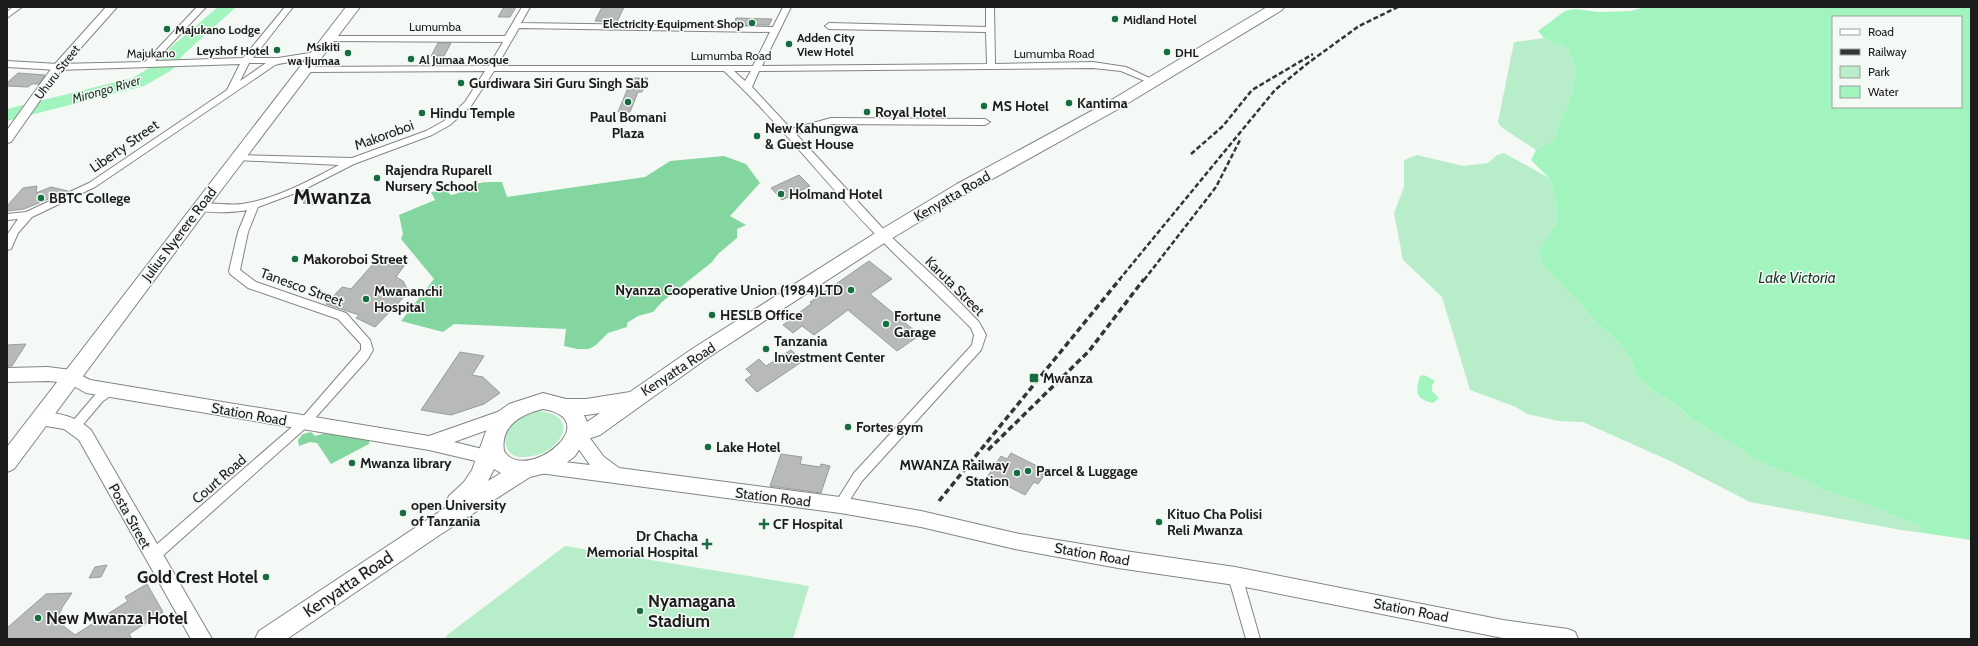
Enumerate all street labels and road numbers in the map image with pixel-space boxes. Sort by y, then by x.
street label: Lumumba [409,19,461,34]
street label: Uhuru Street [31,42,83,102]
street label: Majukano [127,45,176,61]
street label: Lumumba Road [1014,46,1094,61]
street label: Lumumba Road [691,48,771,63]
street label: Liberty Street [86,115,162,176]
street label: Makoroboi [352,116,416,154]
street label: Kenyatta Road [910,167,994,225]
street label: Julius Nyerere Road [137,183,220,286]
street label: Karuta Street [921,252,989,320]
street label: Tanesco Street [258,264,346,310]
street label: Kenyatta Road [637,338,719,400]
street label: Station Road [210,399,288,429]
street label: Court Road [188,451,250,507]
street label: Posta Street [105,480,155,552]
street label: Station Road [734,483,812,511]
street label: Station Road [1053,539,1131,569]
street label: Kenyatta Road [299,547,397,621]
street label: Station Road [1372,594,1450,626]

